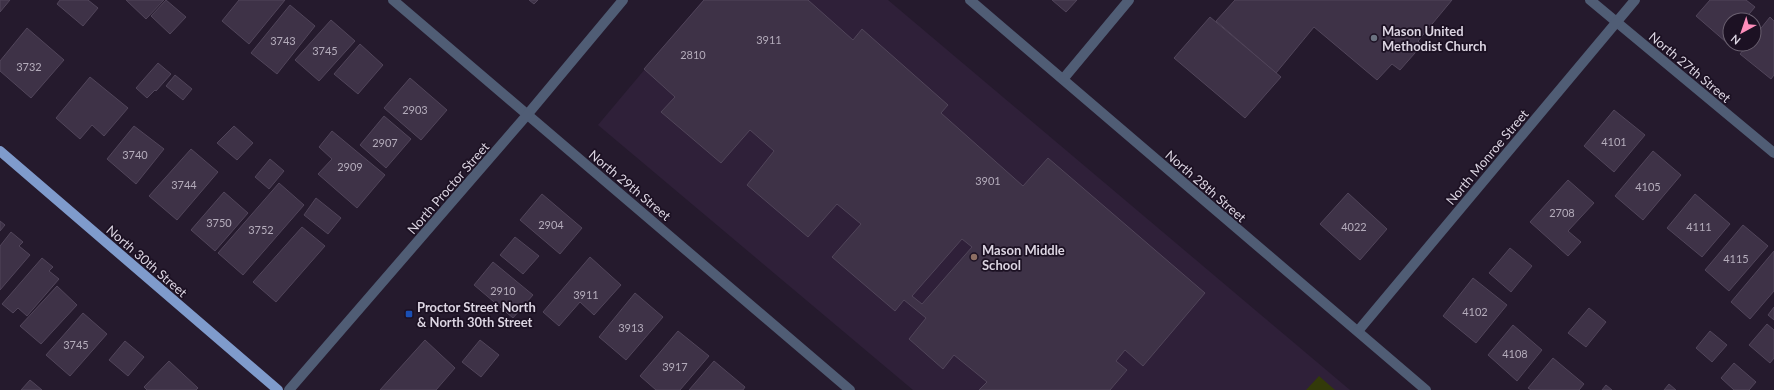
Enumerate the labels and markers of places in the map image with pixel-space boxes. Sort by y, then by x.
place label: Mason United Methodist Church [1382,23,1487,54]
marker: Mason United Methodist Church [1369,33,1379,43]
place label: Mason Middle School [982,242,1065,273]
marker: Mason Middle School [969,252,979,262]
place label: Proctor Street North & North 30th Street [417,299,536,330]
marker: Proctor Street North & North 30th Street [404,309,414,319]

